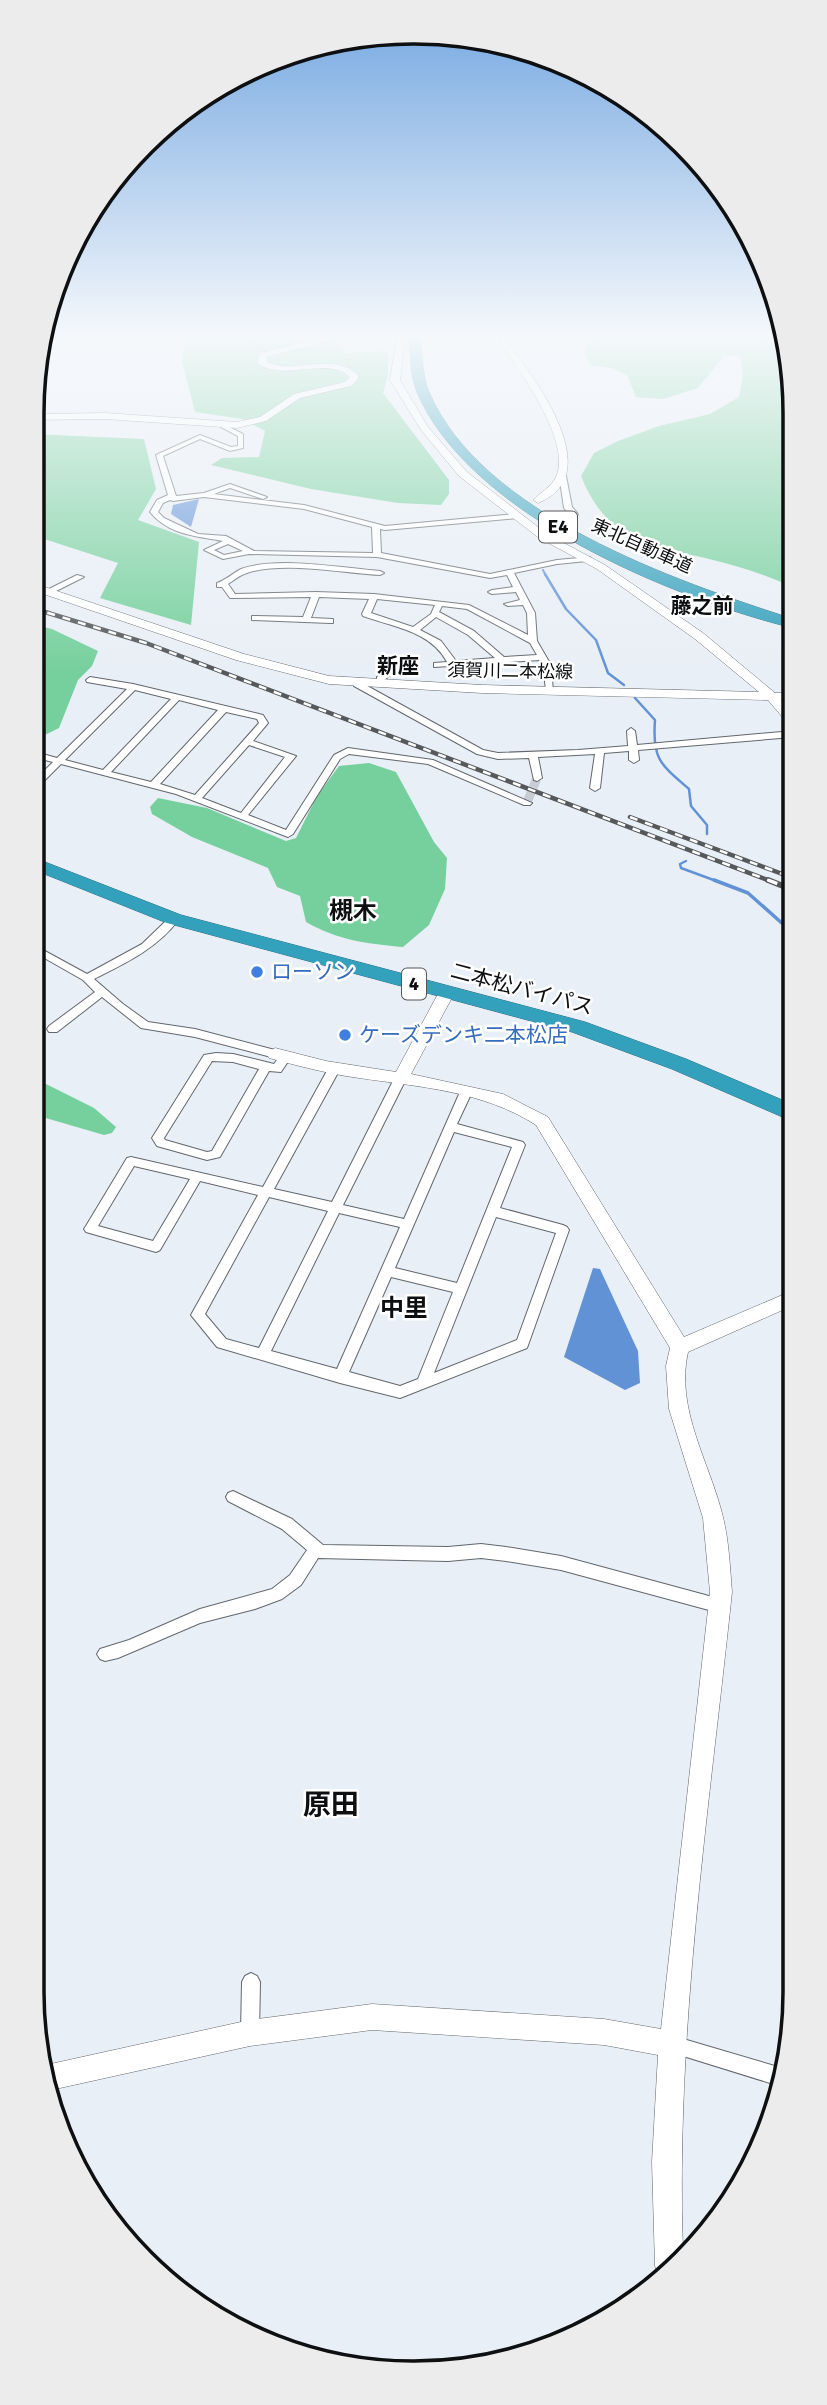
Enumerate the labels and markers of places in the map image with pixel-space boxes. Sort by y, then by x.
place label: ローソン [271,959,355,985]
marker: ローソン [249,964,265,980]
place label: ケーズデンキ二本松店 [359,1022,568,1048]
marker: ケーズデンキ二本松店 [337,1027,353,1043]

